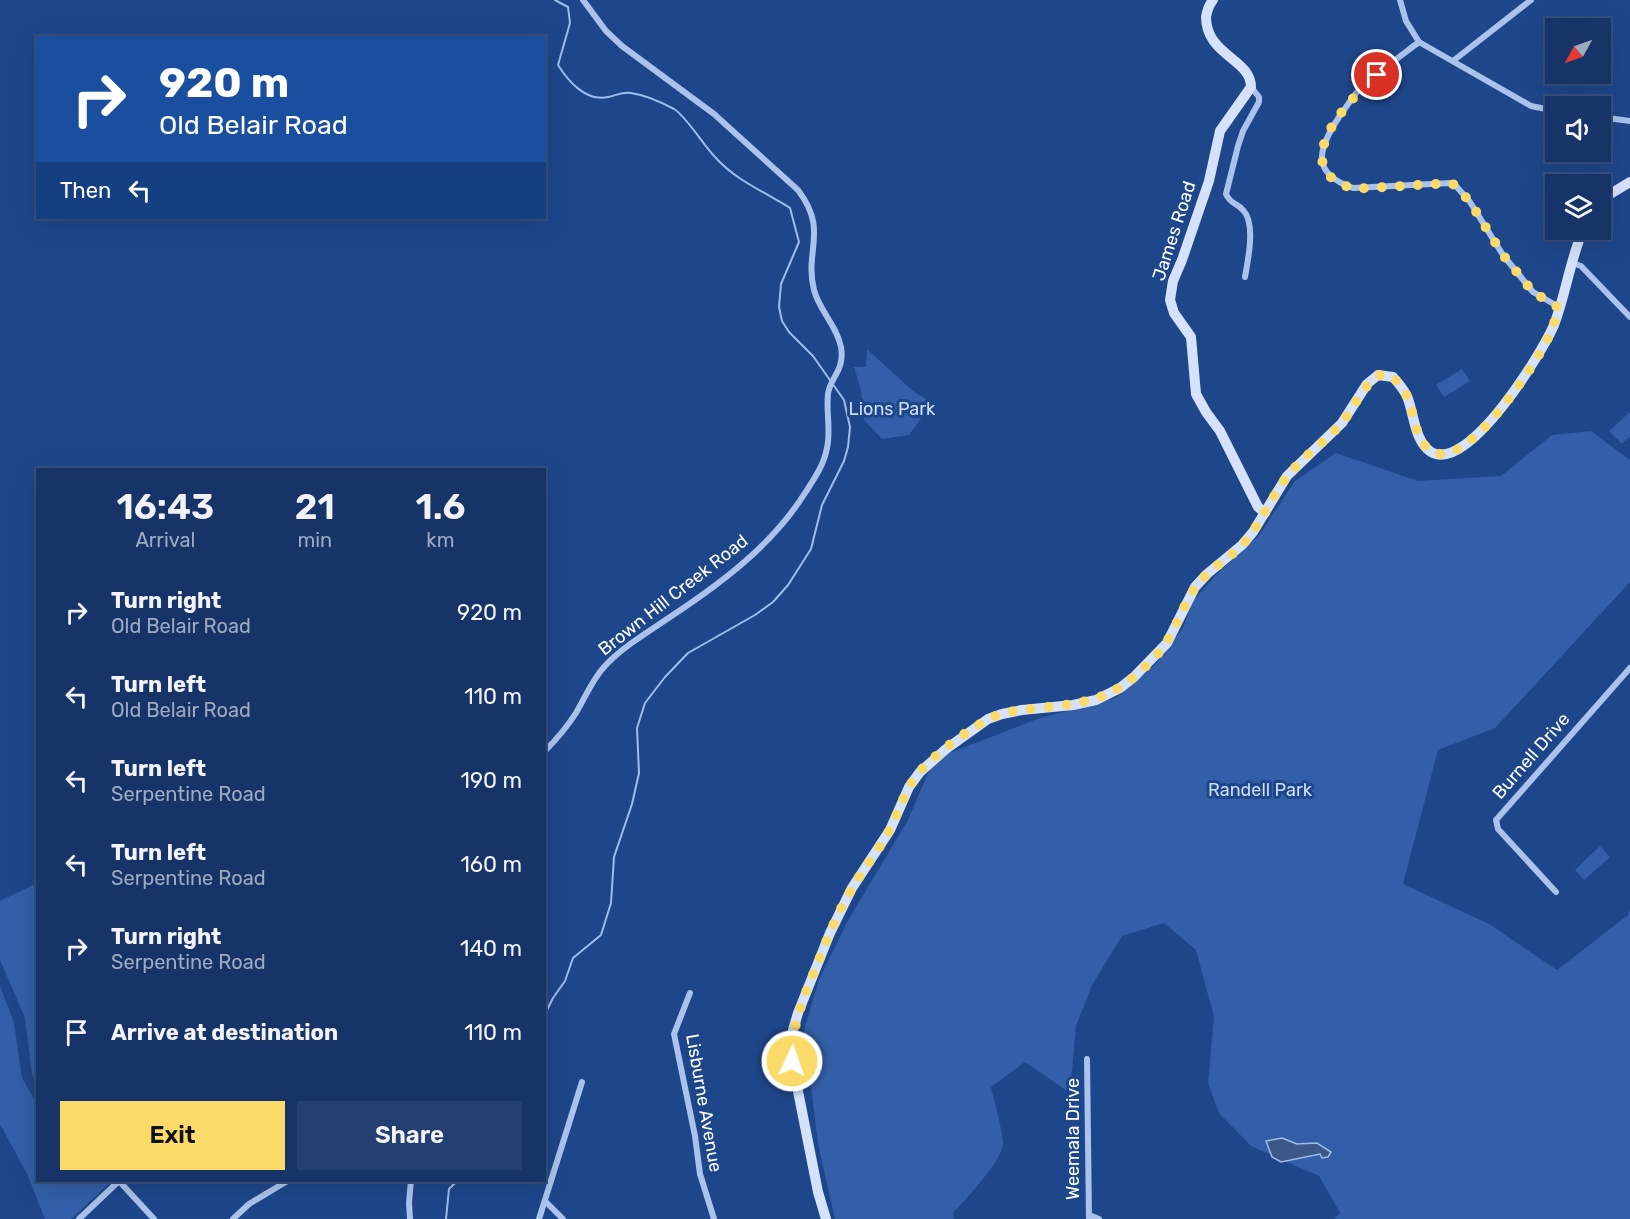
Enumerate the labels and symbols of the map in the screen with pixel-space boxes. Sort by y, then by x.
north arrow [1545,18,1611,84]
pin [1351,49,1402,100]
street label: James Road [1148,178,1200,284]
park label: Lions Park [849,398,936,420]
street label: Brown Hill Creek Road [594,530,752,660]
street label: Burnell Drive [1488,708,1574,804]
park label: Randell Park [1208,779,1313,801]
position arrow [760,1029,824,1093]
street label: Lisburne Avenue [681,1032,727,1174]
street label: Weemala Drive [1062,1078,1084,1200]

